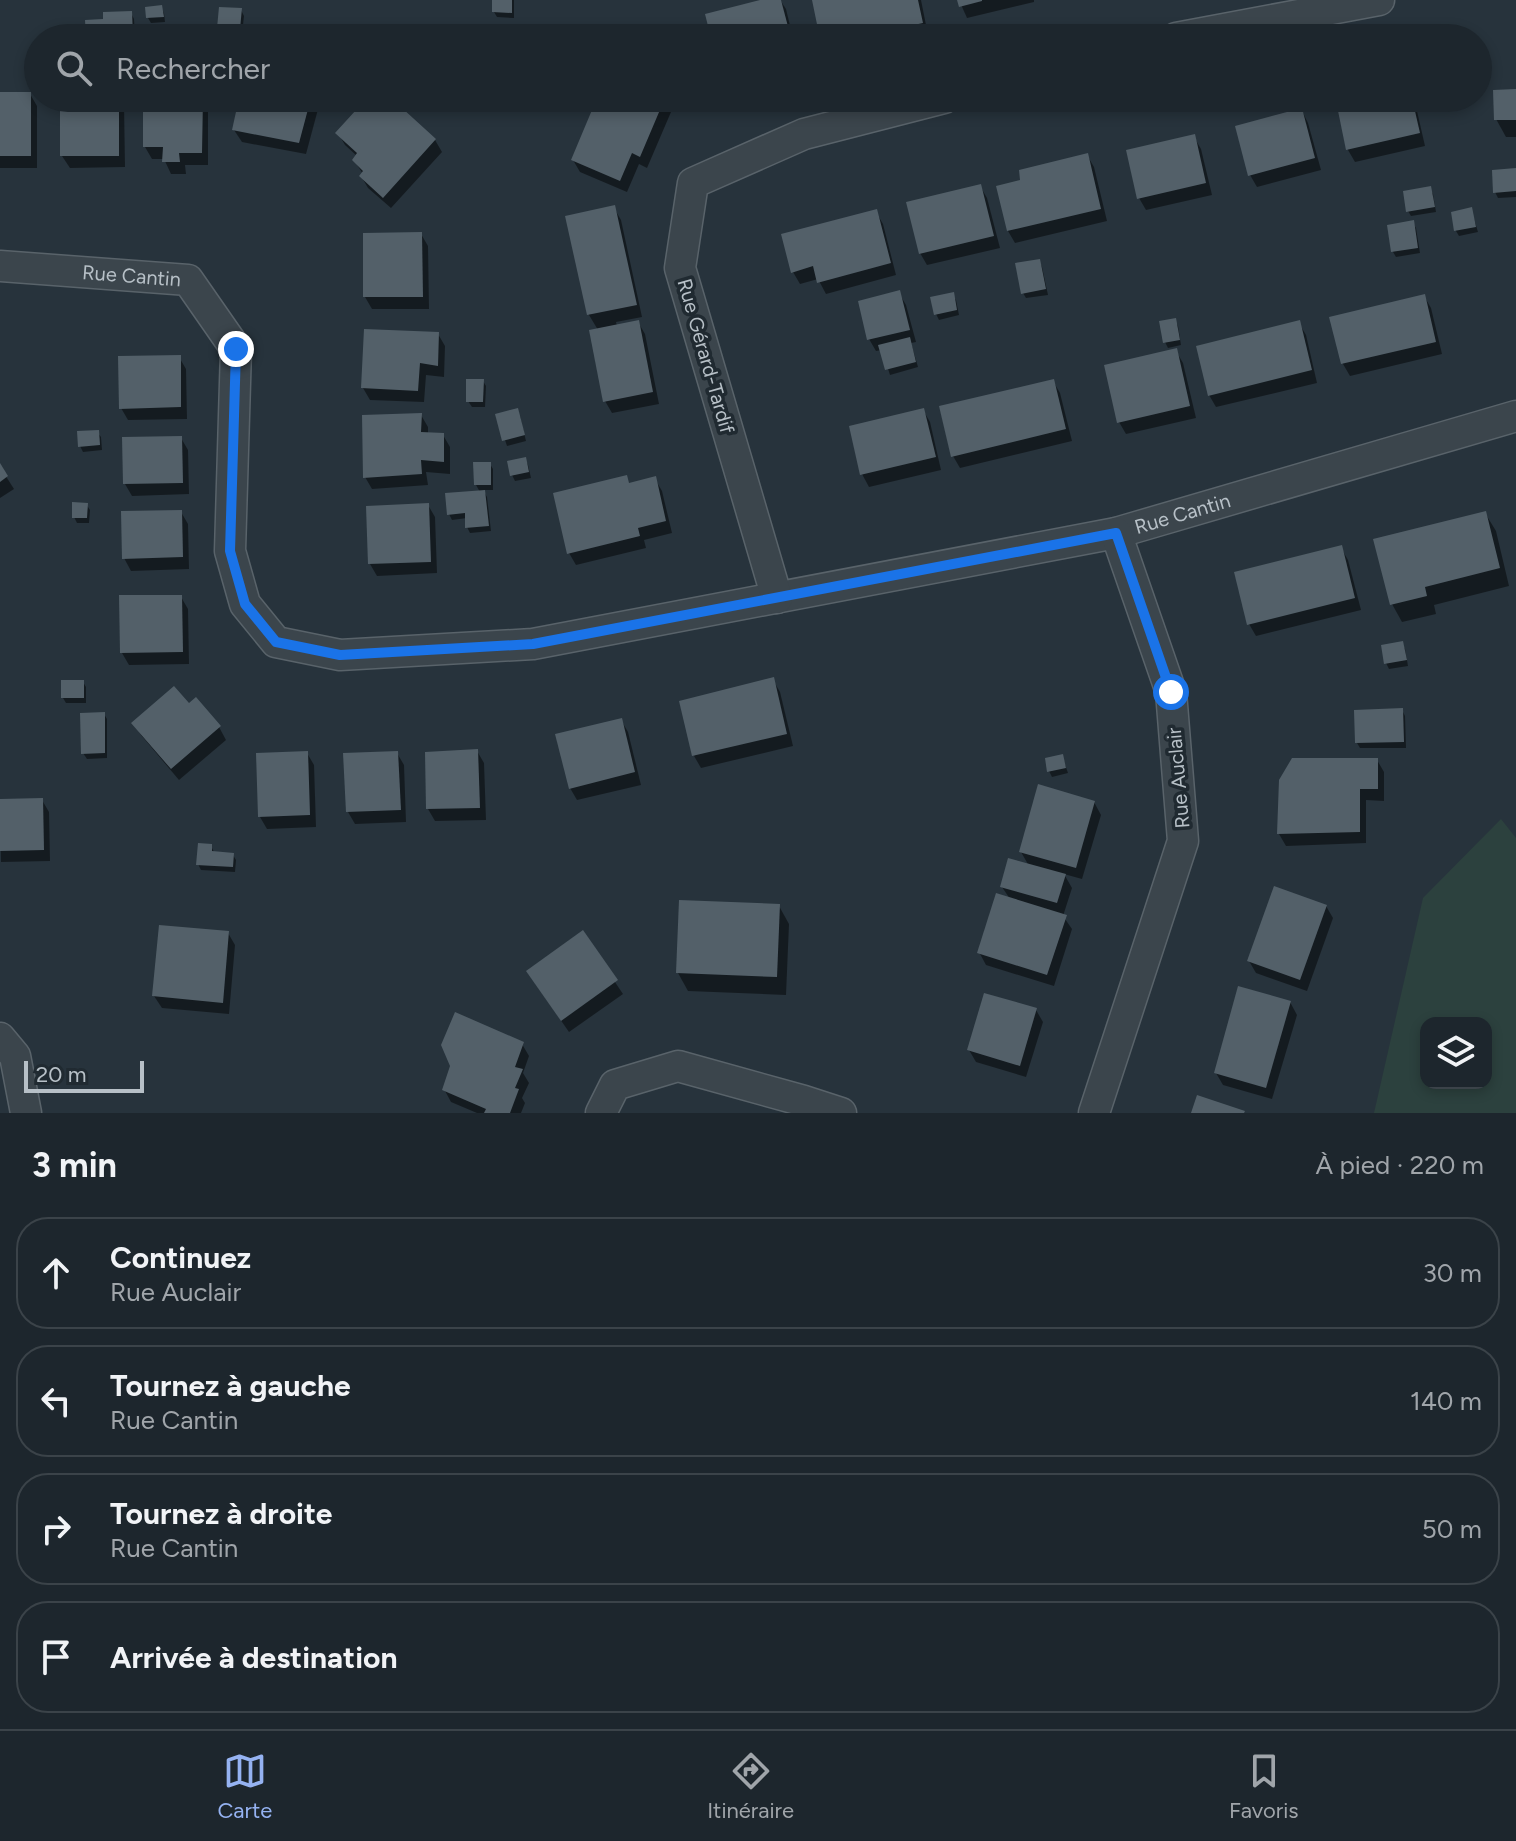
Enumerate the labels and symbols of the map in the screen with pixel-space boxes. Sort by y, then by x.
street label: Rue Cantin [82,260,182,291]
street label: Rue Gérard-Tardif [672,276,740,437]
route end [218,331,254,367]
street label: Rue Cantin [1132,488,1233,539]
route start [1153,674,1189,710]
street label: Rue Auclair [1162,726,1194,829]
scale bar [24,1057,144,1093]

